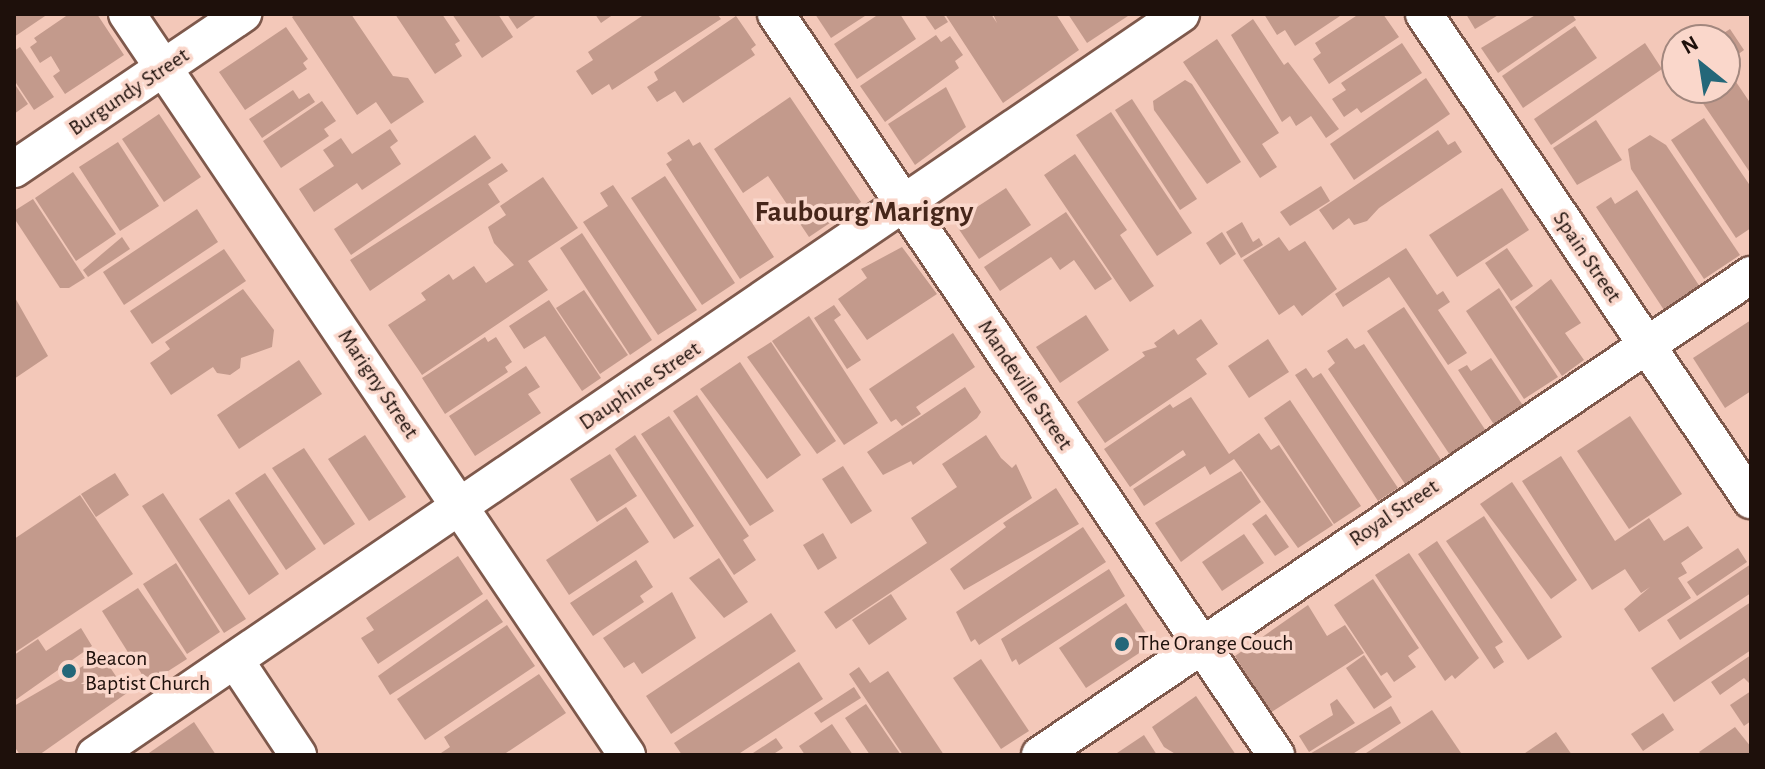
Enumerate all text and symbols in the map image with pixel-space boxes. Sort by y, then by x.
north arrow [1661,24,1741,104]
text: N [1678,32,1702,58]
street label: Burgundy Street [64,42,194,142]
district label: Faubourg Marigny [755,194,973,230]
street label: Spain Street [1547,207,1627,307]
street label: Mandeville Street [972,315,1078,455]
street label: Marigny Street [332,324,424,444]
street label: Dauphine Street [574,336,706,436]
street label: Royal Street [1344,474,1444,552]
place label: The Orange Couch [1138,631,1293,657]
marker: The Orange Couch [1113,635,1131,653]
place label: Beacon Baptist Church [85,645,210,696]
marker: Beacon Baptist Church [60,662,78,680]

